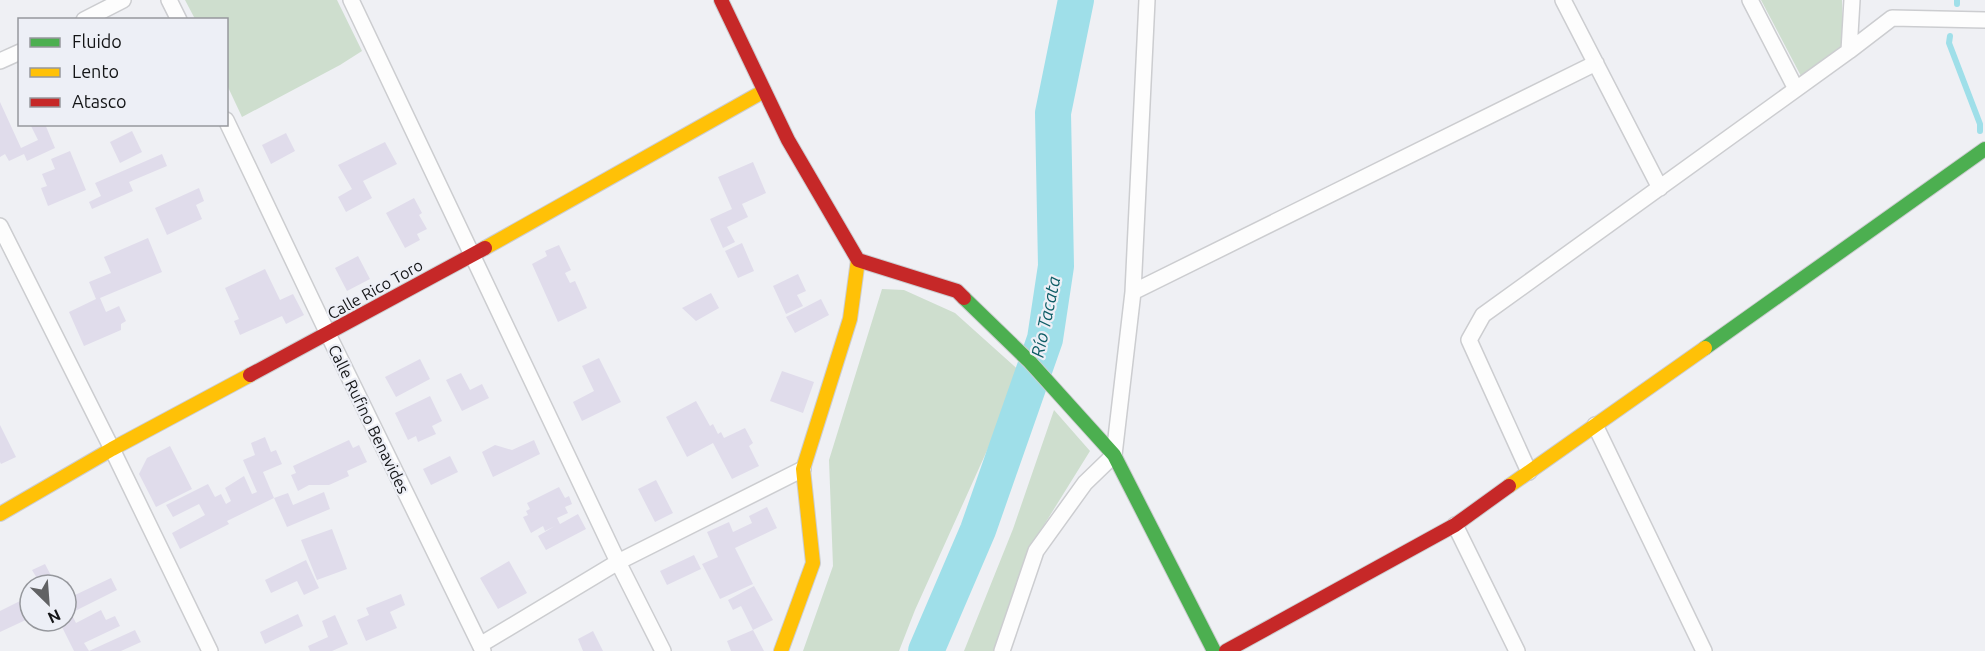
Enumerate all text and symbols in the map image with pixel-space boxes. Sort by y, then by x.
legend [18,18,228,126]
text: Fluido [72,31,122,51]
text: Lento [72,61,119,81]
text: Atasco [72,91,127,111]
street label: Calle Rico Toro [324,255,426,323]
water label: Río Tacata [1027,274,1063,359]
street label: Calle Rufino Benavides [325,342,413,496]
north arrow [18,573,78,633]
text: N [45,606,64,627]

